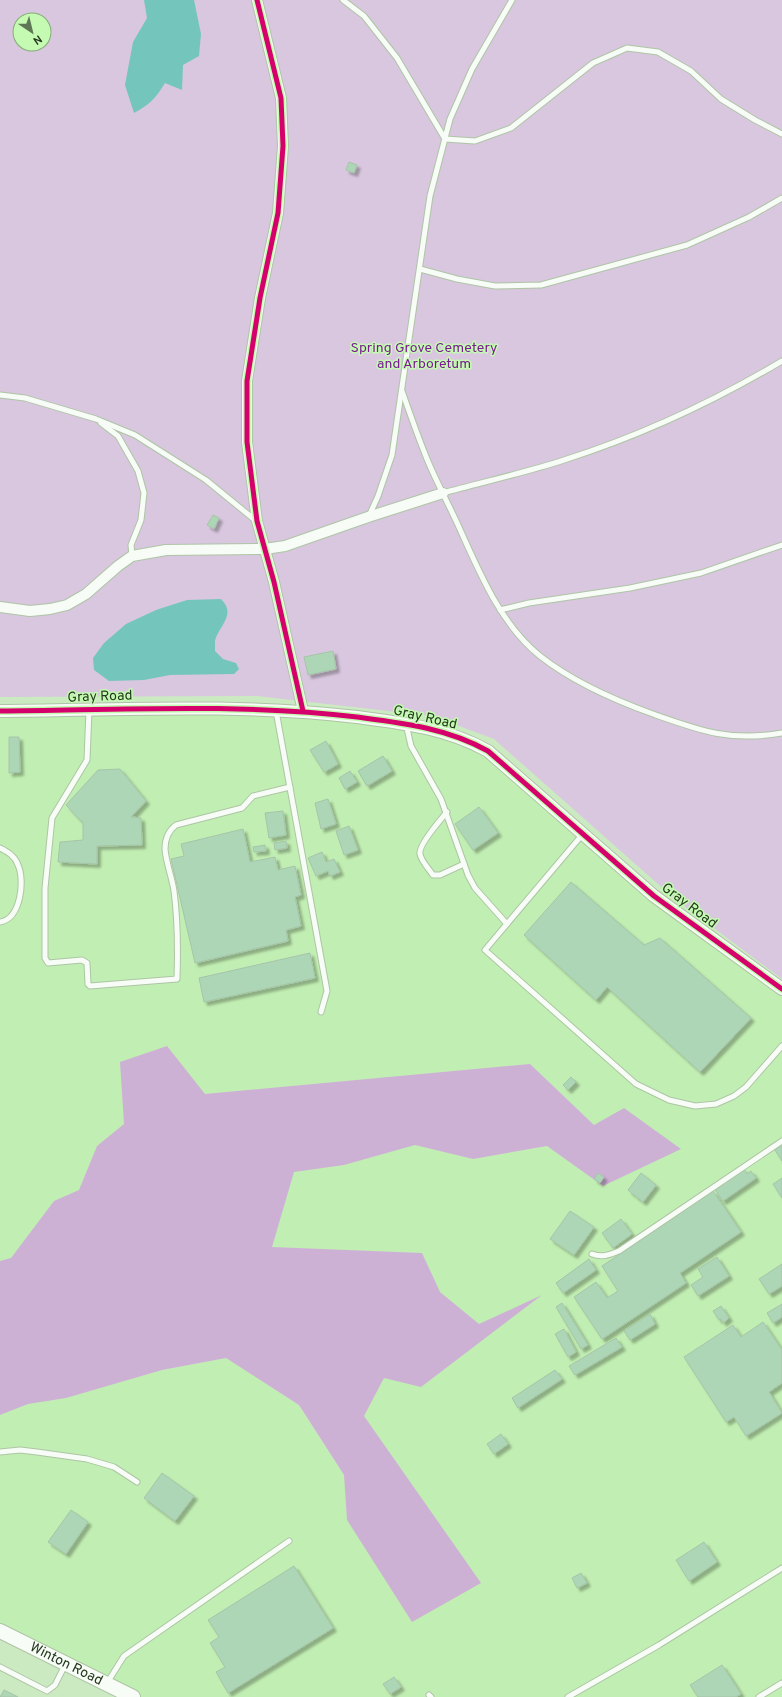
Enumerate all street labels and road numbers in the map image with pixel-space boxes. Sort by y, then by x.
street label: Gray Road [67,687,133,707]
street label: Gray Road [391,702,459,734]
street label: Gray Road [658,880,720,932]
street label: Winton Road [27,1639,106,1689]

